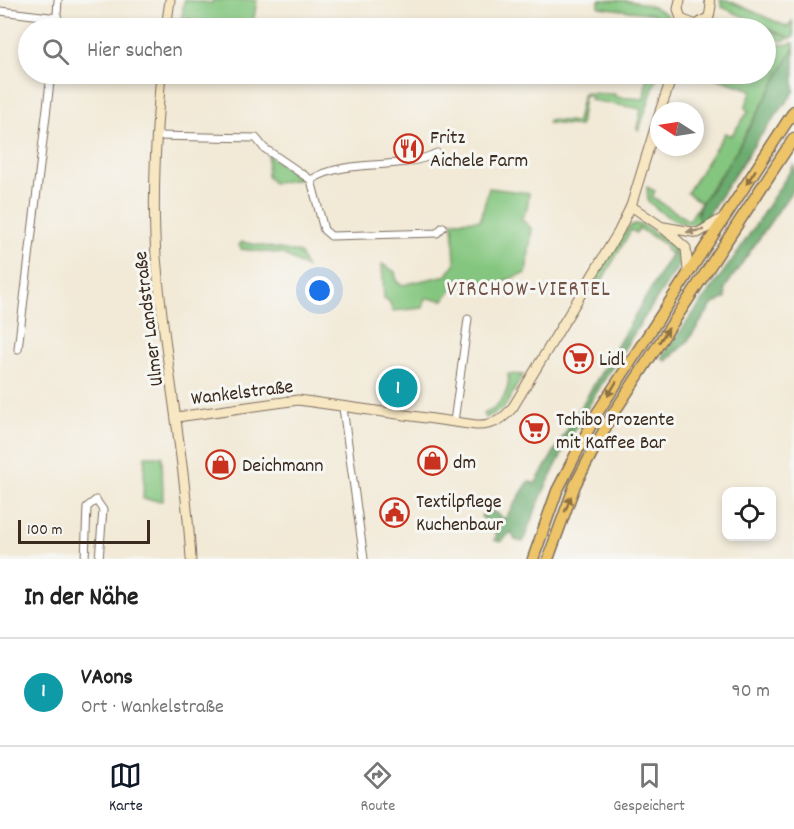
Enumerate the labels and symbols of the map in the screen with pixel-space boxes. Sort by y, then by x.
north arrow [650,102,704,156]
place label: Fritz Aichele Farm [430,125,528,176]
restaurant icon: Fritz Aichele Farm [393,132,425,164]
one-way arrow [745,168,757,184]
one-way arrow [685,227,704,236]
street label: Ulmer Landstraße [128,249,172,388]
your location [305,276,334,305]
district label: VIRCHOW-VIERTEL [447,276,611,306]
one-way arrow [658,327,669,343]
supermarket icon: Lidl [562,342,594,374]
place label: Lidl [599,347,625,375]
pin: 1 [378,366,418,410]
street label: Wankelstraße [190,374,295,414]
one-way arrow [606,381,617,397]
place label: Tchibo Prozente mit Kaffee Bar [556,407,674,458]
supermarket icon: Tchibo Prozente mit Kaffee Bar [519,413,551,445]
shop icon: dm [416,445,448,477]
shop icon: Deichmann [205,448,237,480]
place label: dm [453,450,476,478]
place label: Deichmann [242,453,324,481]
place label: Textilpflege Kuchenbaur [416,489,504,540]
one-way arrow [564,495,573,513]
public building icon: Textilpflege Kuchenbaur [379,496,411,528]
scale bar [18,517,150,544]

